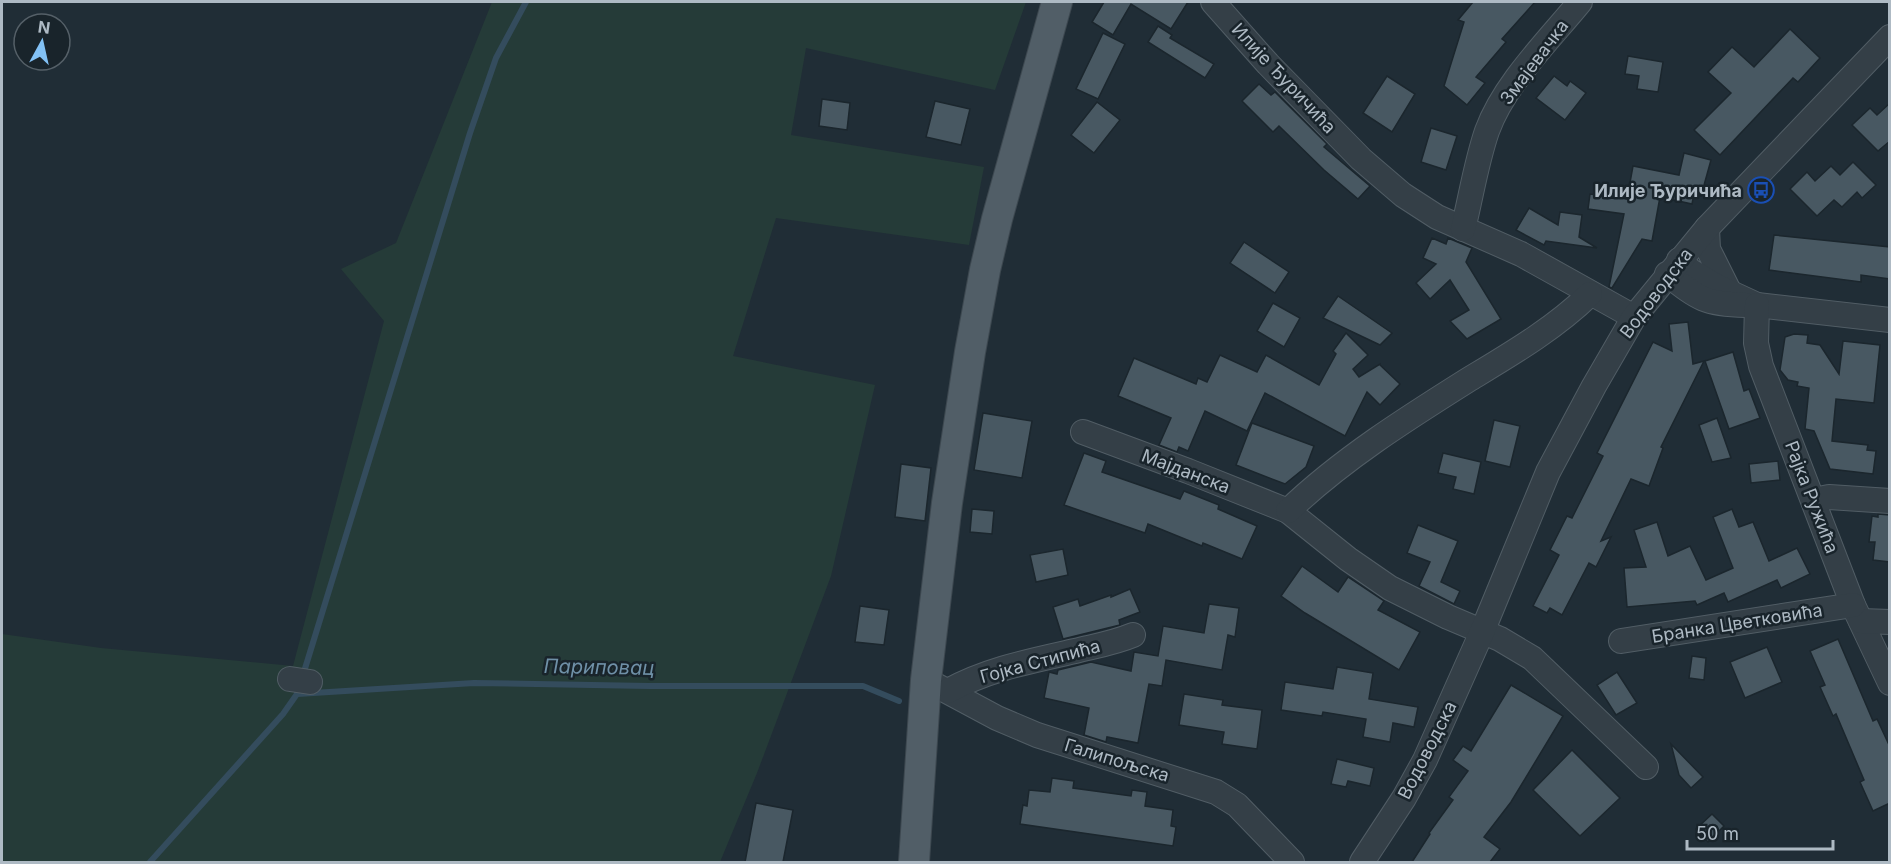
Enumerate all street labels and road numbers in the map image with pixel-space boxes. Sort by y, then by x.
street label: Змајевачка [1495,16,1573,108]
street label: Илије Ђуричића [1228,19,1340,137]
street label: Водоводска [1615,244,1697,342]
street label: Рајка Ружића [1781,438,1843,556]
street label: Мајданска [1139,445,1233,497]
street label: Бранка Цветковића [1650,599,1824,647]
street label: Гојка Стипића [978,635,1102,687]
street label: Водоводска [1393,698,1461,802]
street label: Галипољска [1062,734,1172,786]

